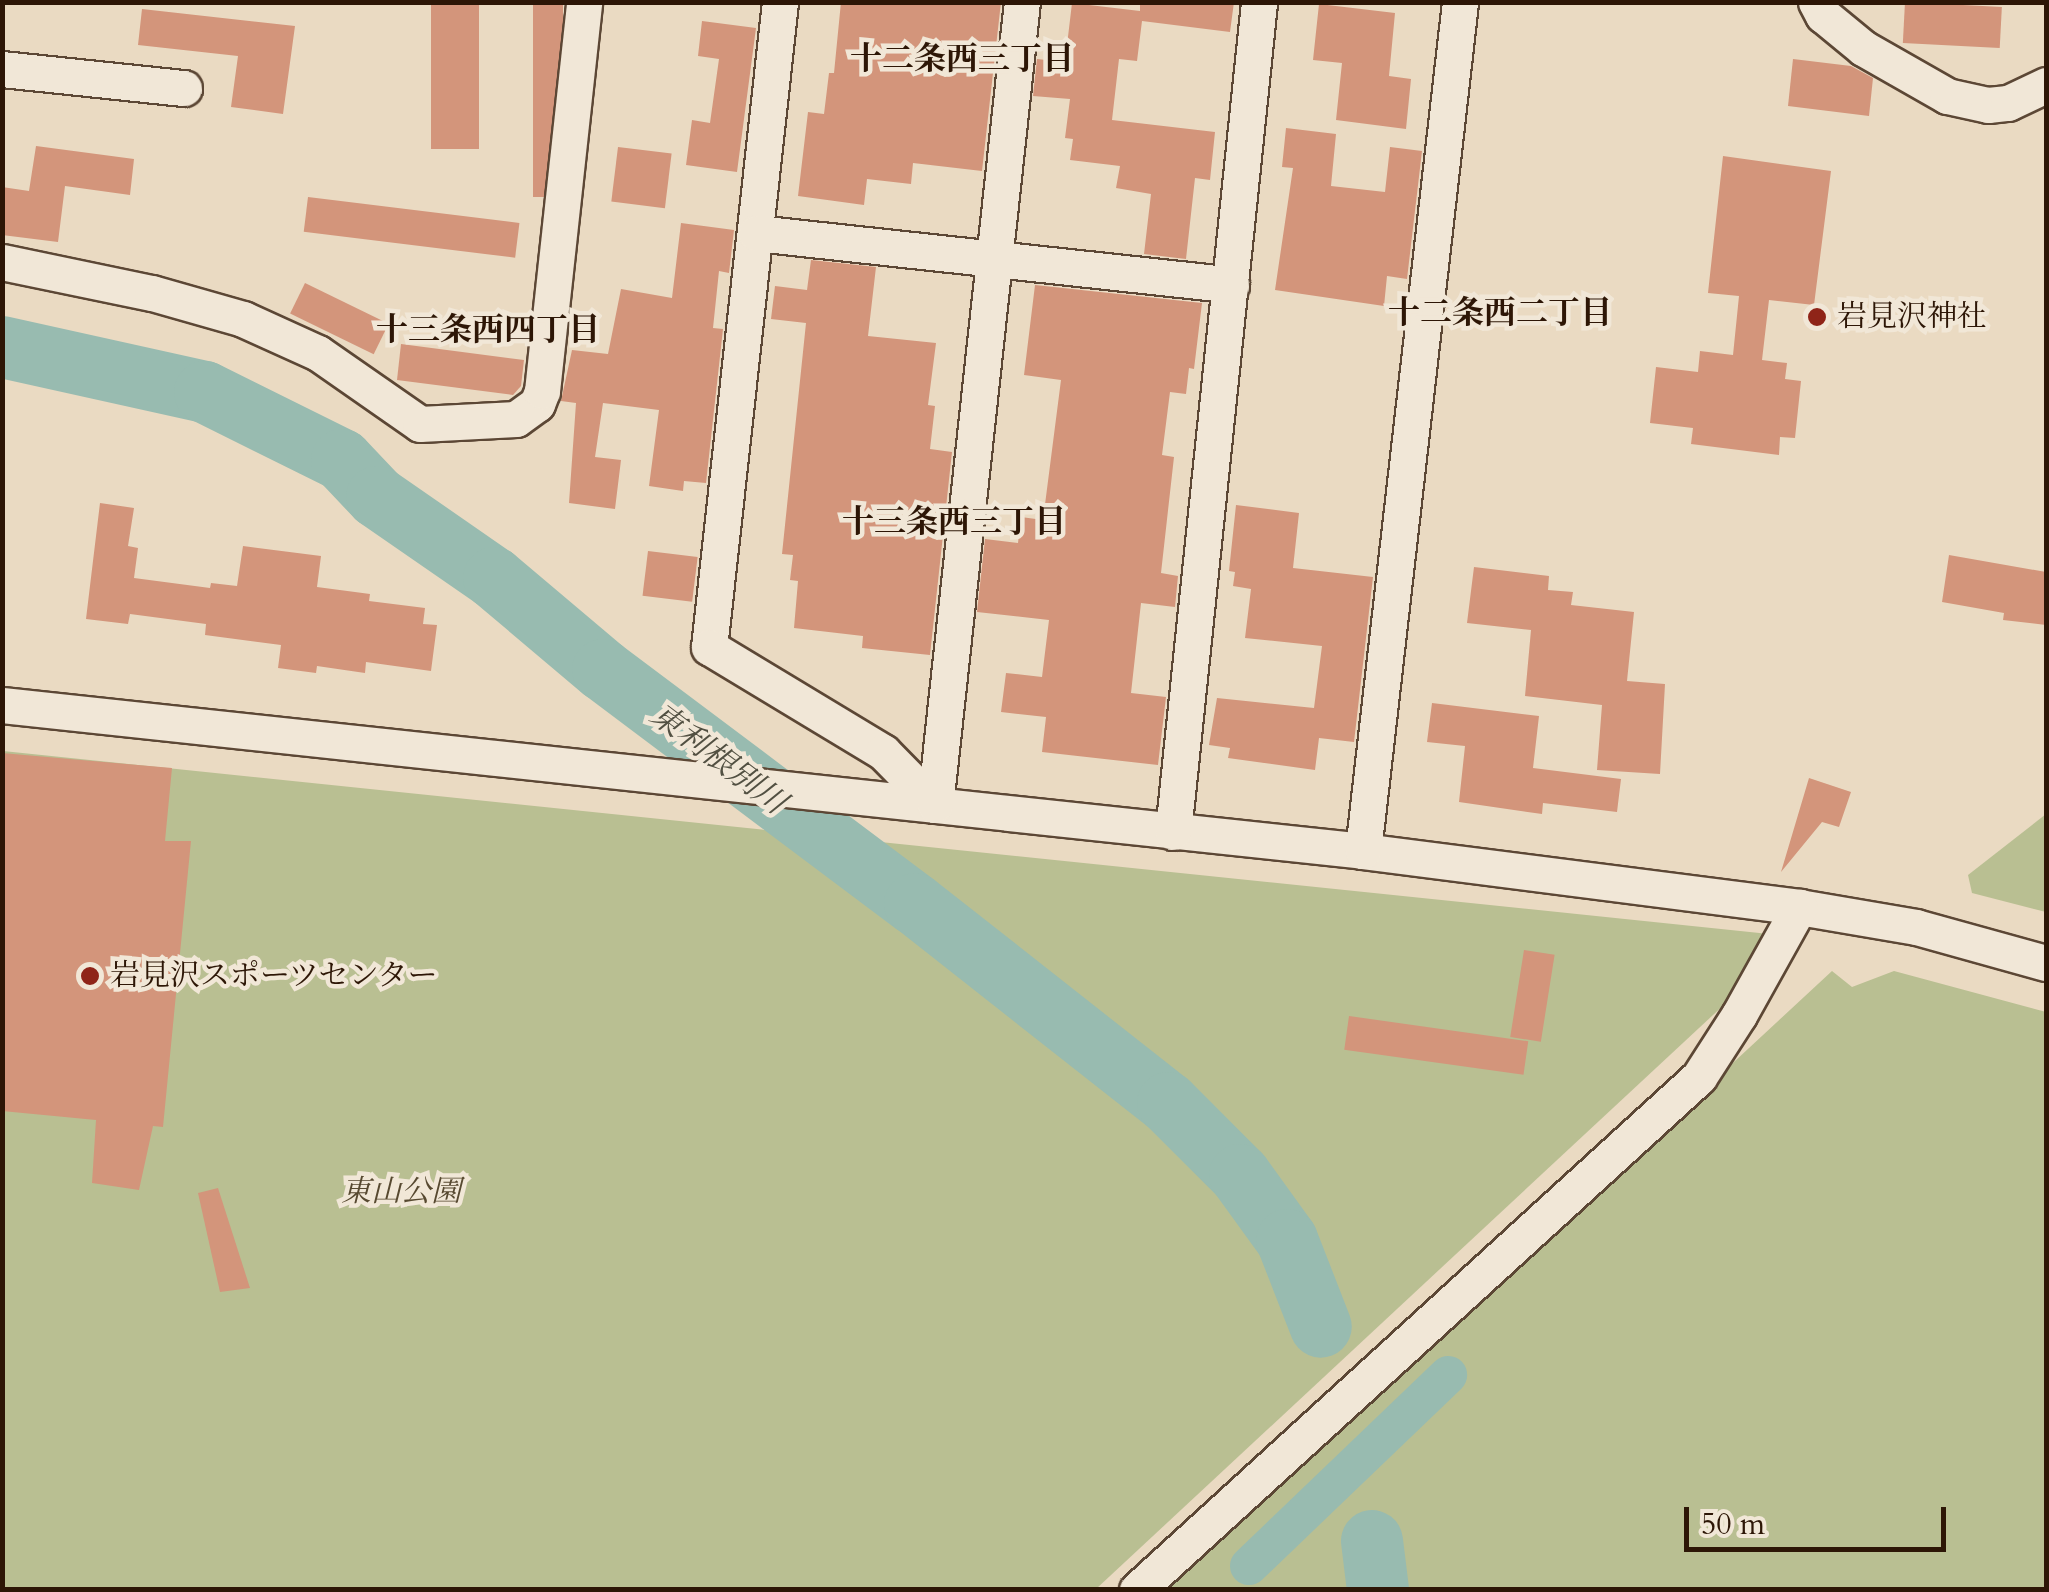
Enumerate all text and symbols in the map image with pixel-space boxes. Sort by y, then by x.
district label: 十二条西三丁目 [850,40,1074,78]
district label: 十二条西二丁目 [1388,294,1612,332]
place label: 岩見沢神社 [1837,299,1987,335]
marker: 岩見沢神社 [1806,306,1828,328]
district label: 十三条西四丁目 [376,311,600,349]
district label: 十三条西三丁目 [842,503,1066,541]
water label: 東利根別川 [643,696,793,822]
place label: 岩見沢スポーツセンター [110,958,440,994]
marker: 岩見沢スポーツセンター [79,965,101,987]
park label: 東山公園 [341,1174,461,1210]
scale bar [1689,1487,1952,1549]
text: 50 m [1701,1504,1765,1545]

